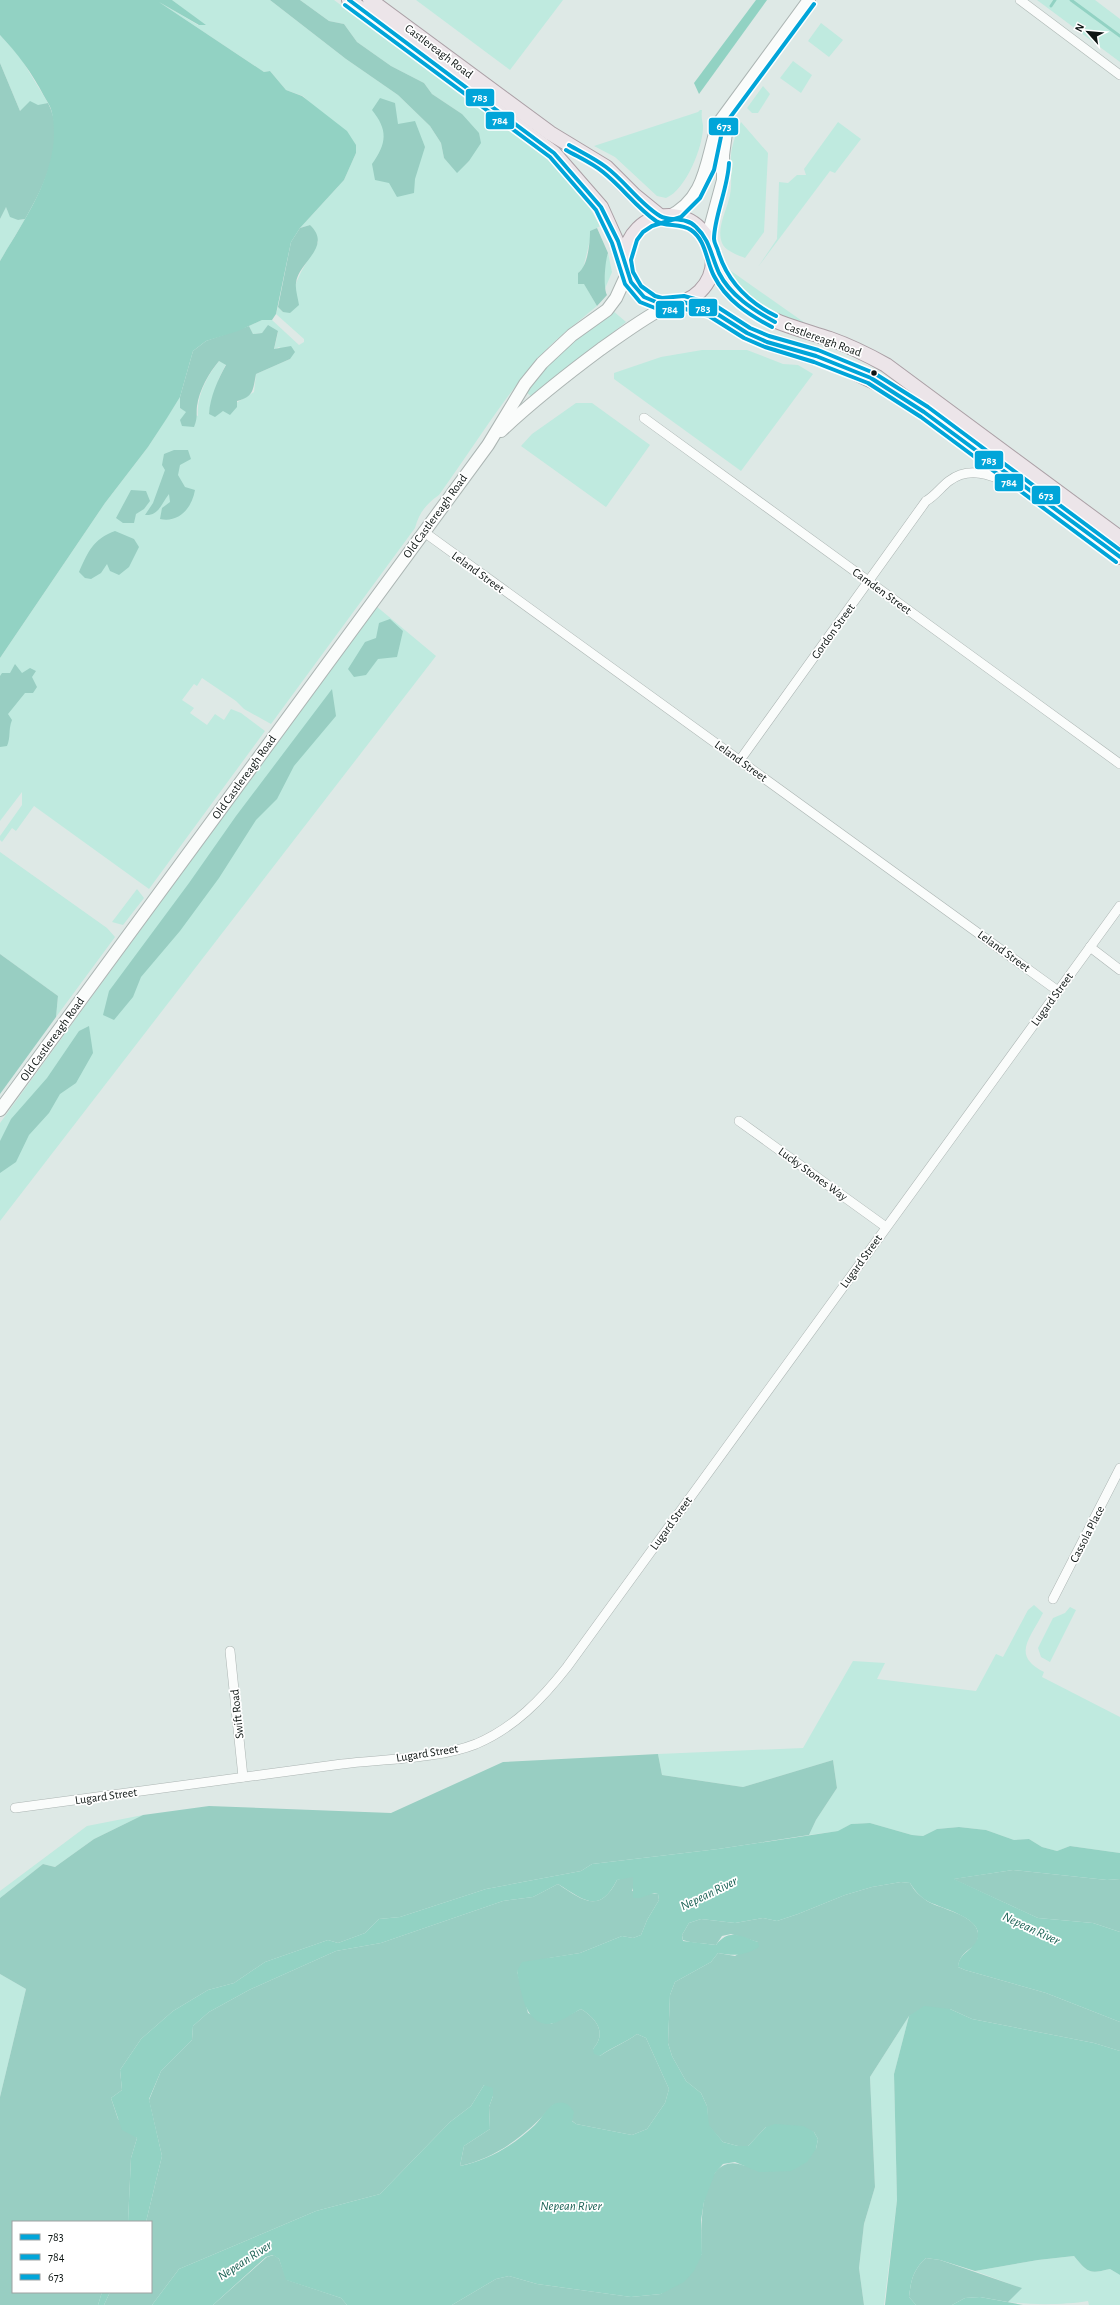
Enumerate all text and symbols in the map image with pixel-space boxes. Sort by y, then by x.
north arrow [1068,12,1108,52]
street label: Castlereagh Road [403,22,475,80]
text: N [1073,22,1086,34]
line badge: 783 [465,88,495,107]
text: 783 [473,92,488,103]
line badge: 784 [485,111,515,130]
text: 784 [492,115,508,126]
line badge: 673 [708,117,739,136]
text: 673 [717,121,732,132]
line badge: 783 [688,298,718,317]
line badge: 784 [655,300,685,319]
text: 783 [696,303,711,314]
text: 784 [662,304,678,315]
street label: Castlereagh Road [783,319,863,359]
unlabelled marker [869,368,879,378]
line badge: 783 [974,450,1004,470]
text: 783 [982,455,997,466]
street label: Old Castlereagh Road [401,472,469,560]
line badge: 784 [994,473,1024,492]
text: 784 [1001,477,1017,488]
line badge: 673 [1031,485,1061,505]
text: 673 [1039,490,1054,501]
street label: Leland Street [450,549,506,595]
street label: Camden Street [850,566,914,616]
street label: Gordon Street [809,601,857,661]
street label: Old Castlereagh Road [210,733,278,821]
street label: Leland Street [713,738,769,784]
street label: Leland Street [976,928,1032,974]
street label: Lugard Street [1029,970,1075,1028]
street label: Old Castlereagh Road [18,995,86,1083]
street label: Lucky Stones Way [776,1145,850,1204]
street label: Lugard Street [838,1232,884,1290]
street label: Lugard Street [648,1494,694,1552]
street label: Cassola Place [1068,1504,1106,1564]
street label: Swift Road [228,1689,246,1739]
street label: Lugard Street [395,1742,459,1764]
street label: Lugard Street [74,1786,138,1806]
water label: Nepean River [679,1874,740,1913]
water label: Nepean River [1000,1910,1062,1948]
water label: Nepean River [540,2200,602,2213]
legend [12,2221,152,2293]
text: 783 [48,2231,64,2243]
water label: Nepean River [216,2238,275,2283]
text: 784 [48,2251,65,2263]
text: 673 [48,2271,64,2283]

